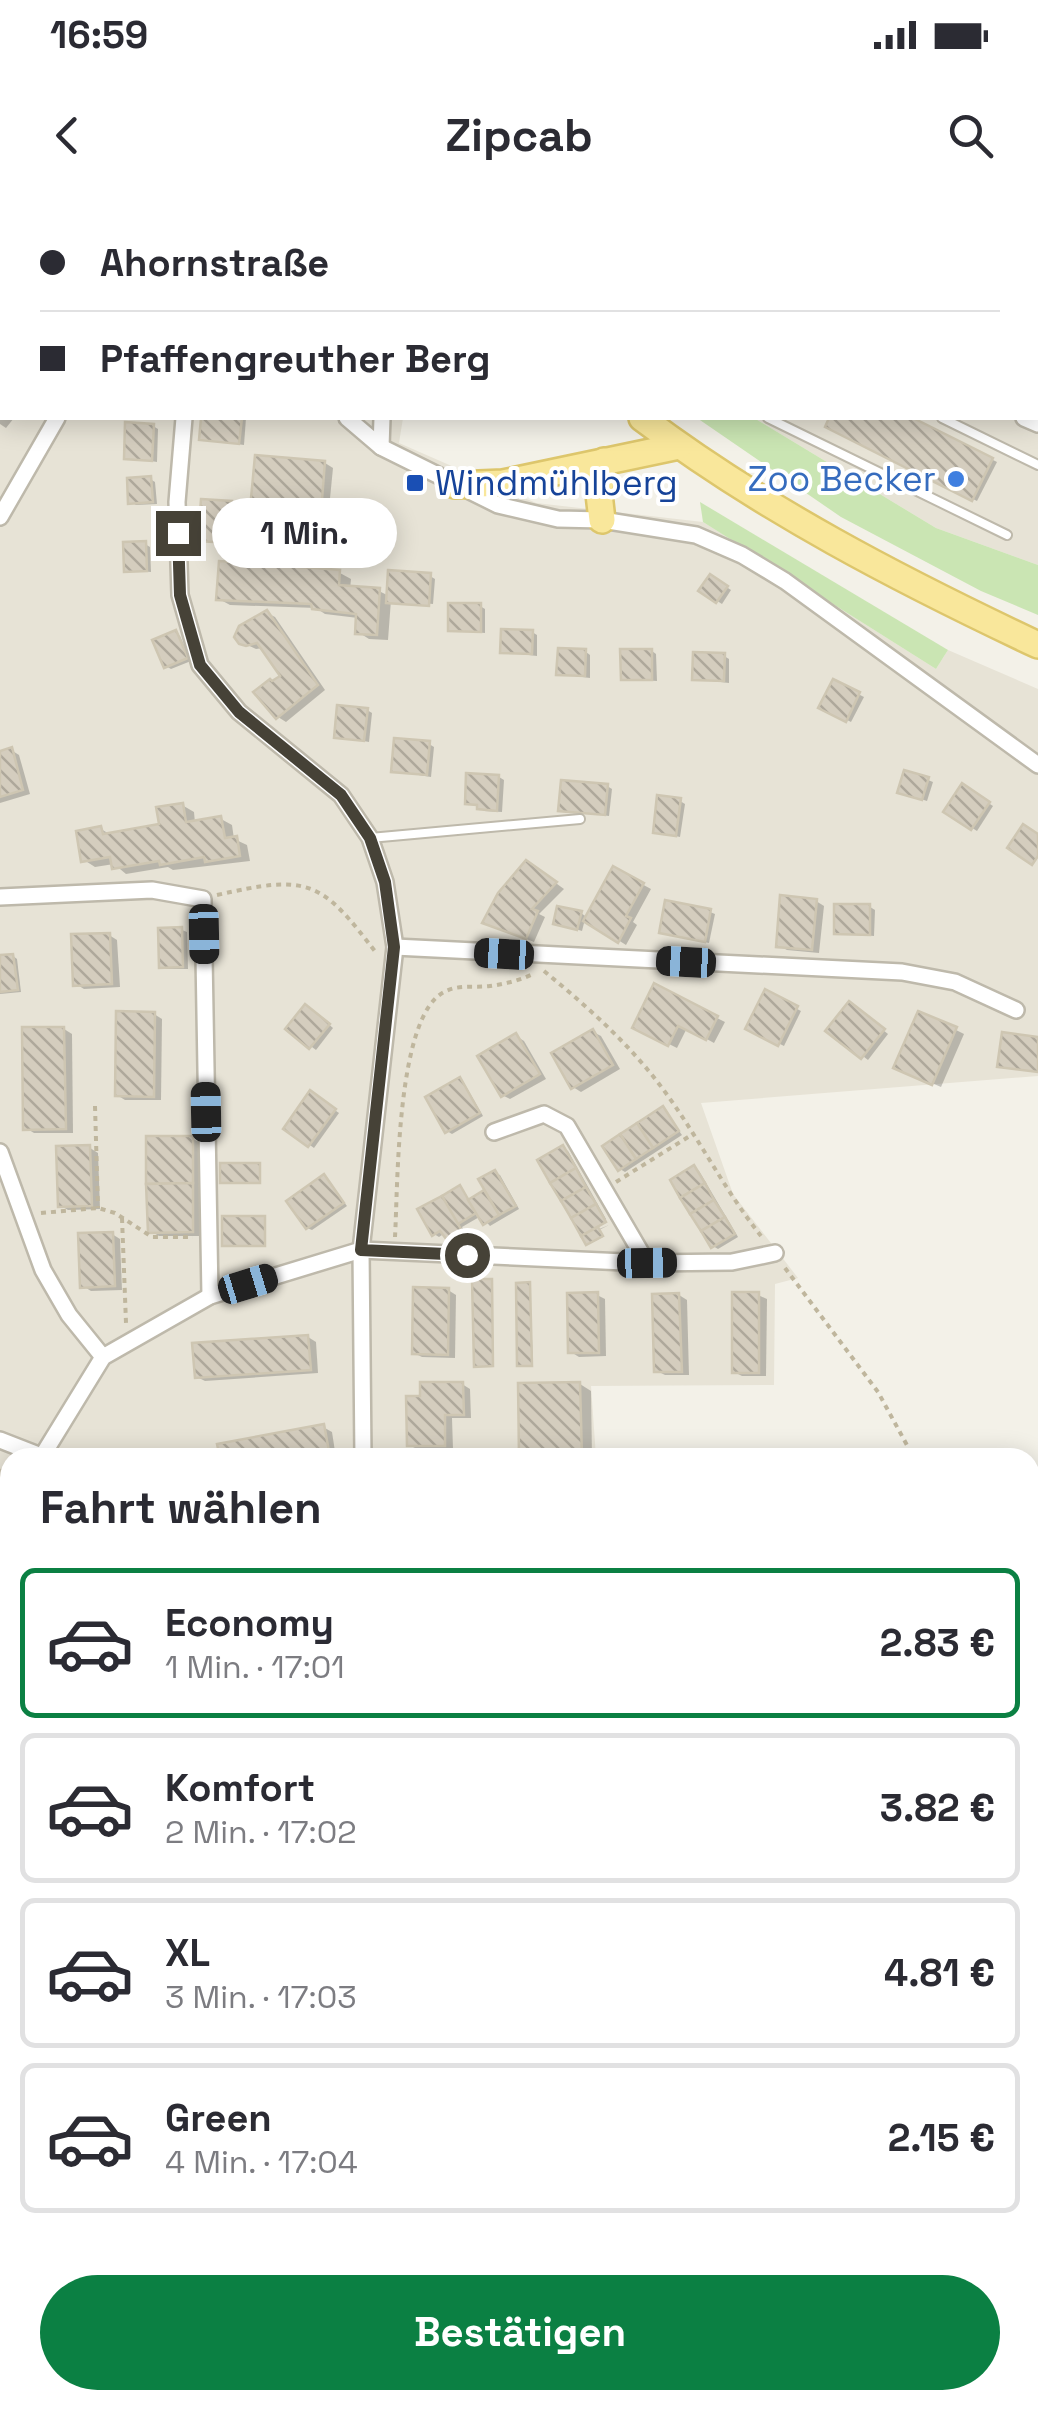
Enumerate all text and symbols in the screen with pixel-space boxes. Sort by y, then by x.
text: 16:59 [50,11,148,59]
text: Zipcab [445,107,593,164]
icon: back [40,108,95,163]
icon: search [943,108,998,163]
text: Ahornstraße [100,239,329,287]
text: Pfaffengreuther Berg [100,335,491,383]
place label: Zoo Becker [747,457,936,501]
place label: Windmühlberg [435,461,678,505]
marker: Zoo Becker [945,468,967,490]
marker: Windmühlberg [404,472,426,494]
callout: 1 Min. [213,498,398,568]
route end [156,511,201,556]
text: 1 Min. [260,513,349,553]
car [188,904,220,964]
car [473,937,535,971]
car [655,945,717,979]
car [190,1082,222,1142]
route start [445,1233,490,1278]
car [617,1247,677,1279]
car [215,1261,281,1307]
text: Fahrt wählen [40,1479,322,1536]
icon: car [45,1598,135,1688]
text: Economy [165,1599,334,1647]
text: 2.83 € [880,1619,995,1667]
text: 1 Min. · 17:01 [165,1647,345,1687]
icon: car [45,1763,135,1853]
text: Komfort [165,1764,315,1812]
text: 3.82 € [880,1784,995,1832]
text: 2 Min. · 17:02 [165,1812,356,1852]
icon: car [45,1928,135,2018]
text: XL [165,1929,210,1977]
text: 4.81 € [884,1949,995,1997]
text: 3 Min. · 17:03 [165,1977,357,2017]
icon: car [45,2093,135,2183]
text: Green [165,2094,272,2142]
text: 2.15 € [888,2114,995,2162]
text: 4 Min. · 17:04 [165,2142,358,2182]
button: Bestätigen [40,2275,1000,2390]

